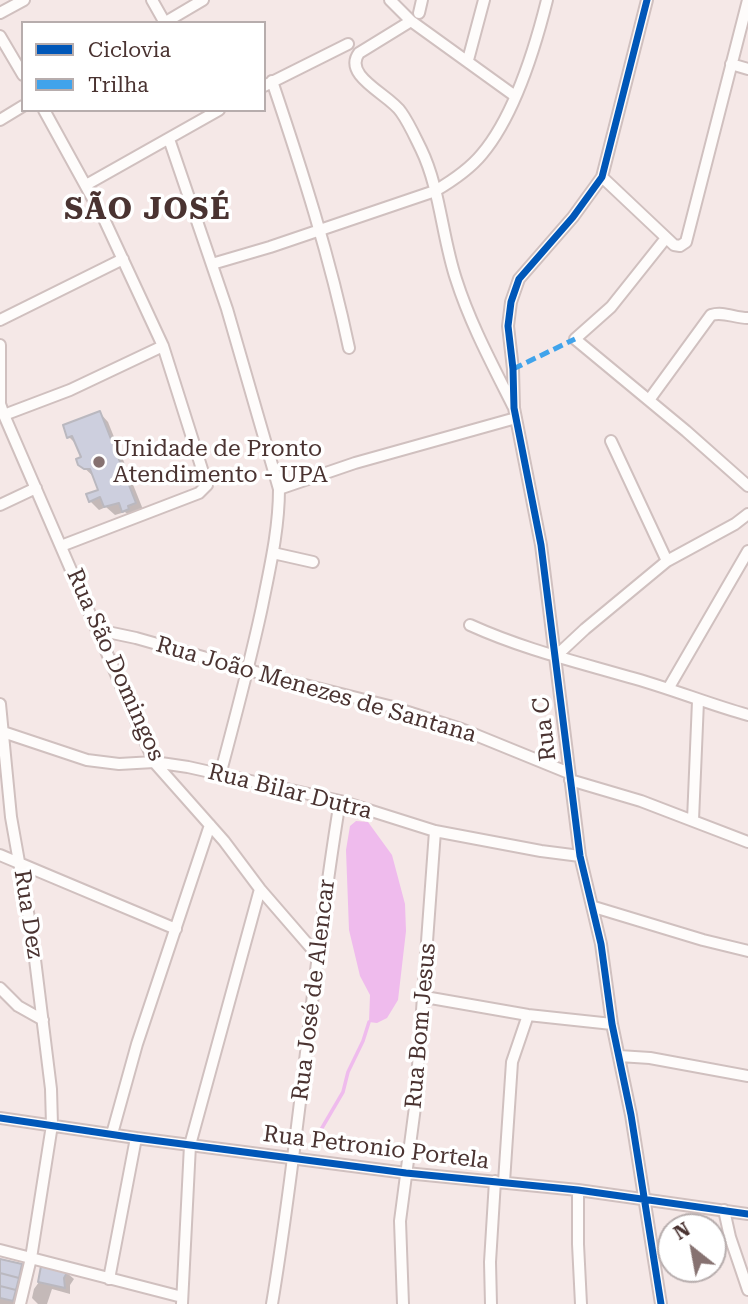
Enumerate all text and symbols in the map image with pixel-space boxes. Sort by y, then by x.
legend [21,21,266,112]
text: Ciclovia [88,38,171,62]
text: Trilha [88,73,149,97]
district label: SÃO JOSÉ [65,192,231,228]
place label: Unidade de Pronto Atendimento - UPA [113,435,328,489]
marker: Unidade de Pronto Atendimento - UPA [91,454,107,470]
street label: Rua São Domingos [60,565,170,765]
street label: Rua João Menezes de Santana [153,631,479,749]
street label: Rua C [527,695,563,763]
street label: Rua Bilar Dutra [205,758,375,826]
street label: Rua Dez [7,868,49,960]
street label: Rua José de Alencar [287,878,341,1102]
street label: Rua Bom Jesus [400,942,442,1110]
street label: Rua Petronio Portela [261,1120,491,1176]
north arrow [657,1213,727,1283]
text: N [670,1218,694,1245]

